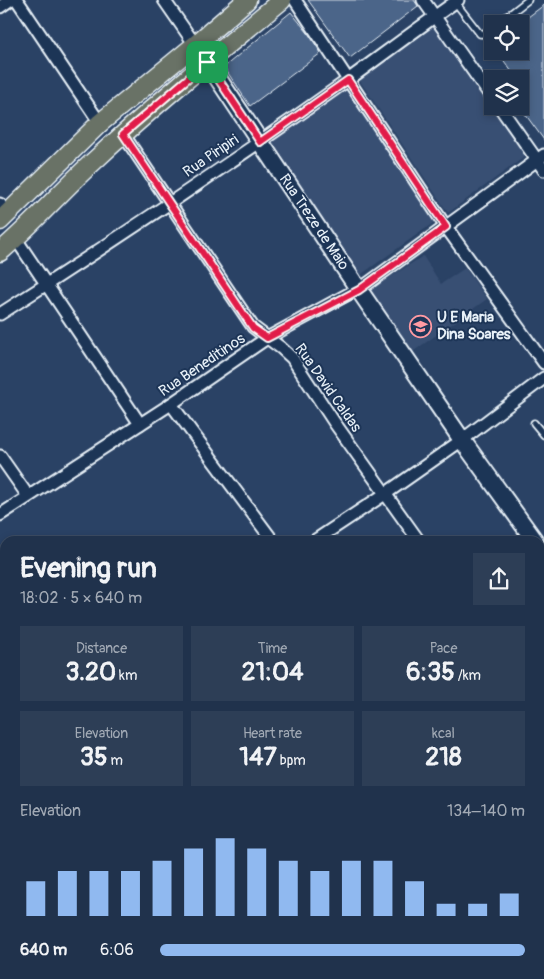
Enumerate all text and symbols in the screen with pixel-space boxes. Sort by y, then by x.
map controls [484,15,529,115]
button: locate [484,15,529,60]
pin [186,41,228,83]
icon: arrive [193,48,221,76]
button: layers [484,70,529,115]
street label: Rua Piripiri [179,130,243,182]
street label: Rua Treze de Maio [275,170,353,274]
place label: U E Maria Dina Soares [437,308,511,344]
school or university icon: U E Maria Dina Soares [409,314,433,338]
street label: Rua Beneditinos [155,329,249,401]
street label: Rua David Caldas [290,340,366,436]
text: Evening run [20,551,157,586]
button: share [473,553,525,605]
text: 18:02 · 5 × 640 m [20,588,142,608]
text: Distance [76,640,127,657]
text: Time [258,640,287,657]
text: Pace [430,640,457,657]
text: 3.20 [66,657,116,688]
text: 21:04 [241,657,304,688]
text: 6:35 [406,657,455,688]
text: km [116,667,137,684]
text: /km [455,667,481,684]
text: Elevation [75,725,128,742]
text: Heart rate [243,725,302,742]
text: kcal [432,725,455,742]
text: 35 [80,742,108,773]
text: 147 [239,742,277,773]
text: 218 [425,742,462,773]
text: m [108,752,123,769]
text: bpm [277,752,306,769]
text: Elevation [20,801,81,821]
text: 134–140 m [447,801,525,821]
text: 640 m [20,940,67,960]
text: 6:06 [100,940,134,960]

